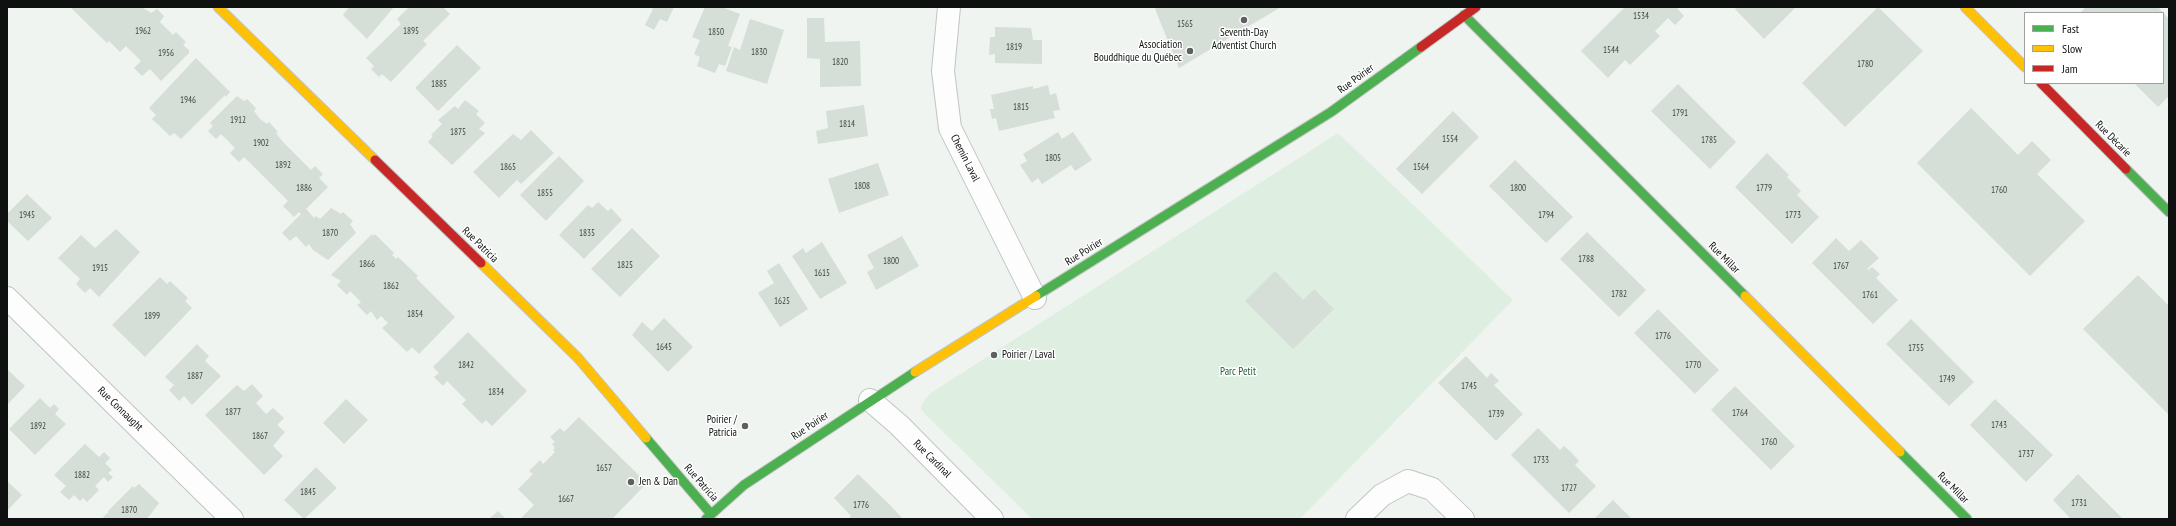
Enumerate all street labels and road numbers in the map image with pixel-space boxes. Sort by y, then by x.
street label: Rue Poirier [1335,61,1377,97]
street label: Rue Décarie [2092,118,2134,160]
street label: Chemin Laval [948,132,982,184]
street label: Rue Patricia [459,225,501,265]
street label: Rue Poirier [1063,235,1105,269]
street label: Rue Millar [1706,240,1742,276]
street label: Rue Connaught [95,384,145,434]
street label: Rue Poirier [789,409,831,443]
street label: Rue Cardinal [910,437,954,481]
street label: Rue Patricia [681,462,721,504]
street label: Rue Millar [1935,470,1971,506]

